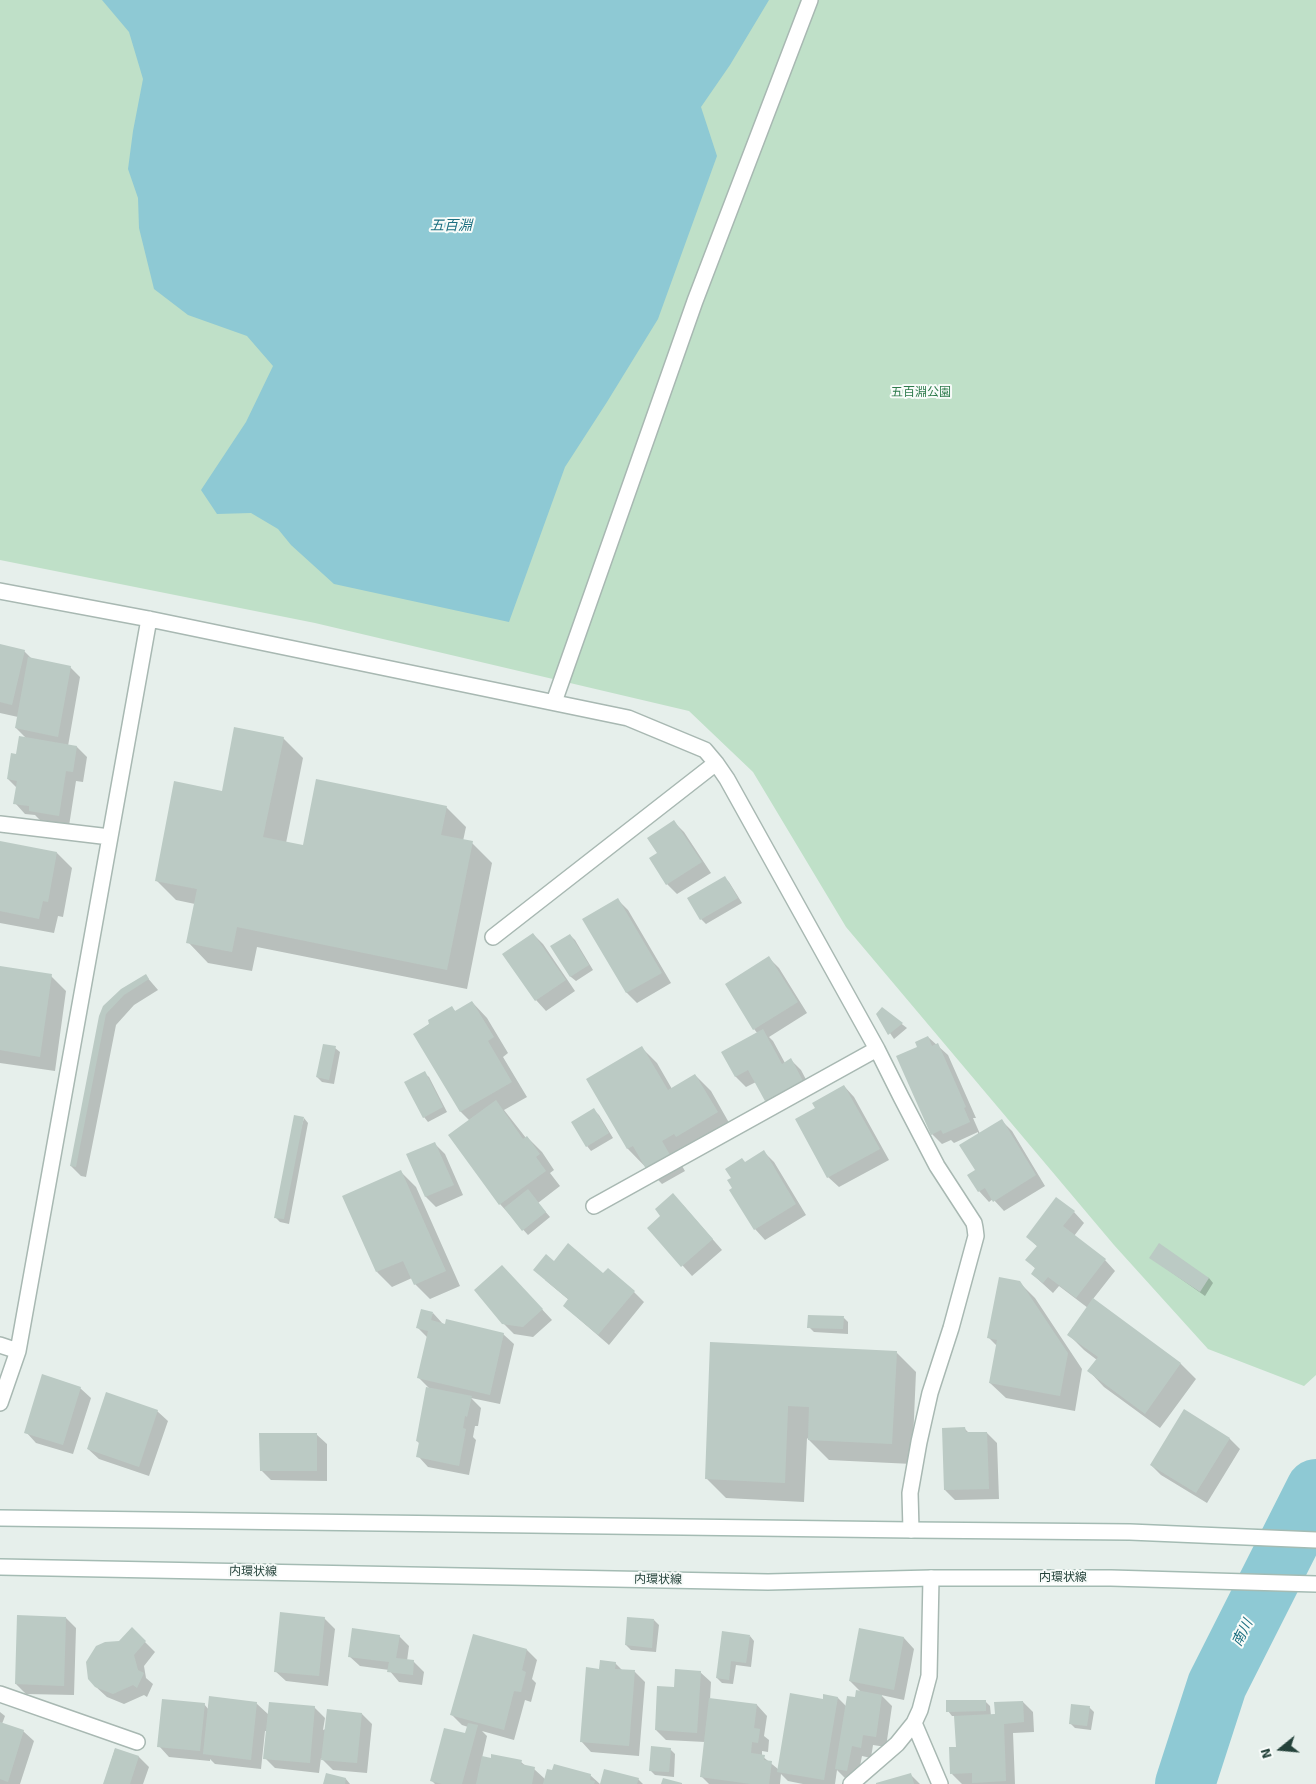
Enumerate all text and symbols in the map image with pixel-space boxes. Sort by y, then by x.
water label: 五百淵 [430,218,472,234]
park label: 五百淵公園 [891,386,951,400]
street label: 内環状線 [229,1564,277,1580]
street label: 内環状線 [1039,1571,1087,1585]
street label: 内環状線 [634,1572,682,1588]
water label: 南川 [1229,1617,1257,1649]
north arrow [1256,1724,1306,1774]
text: N [1257,1746,1276,1761]

